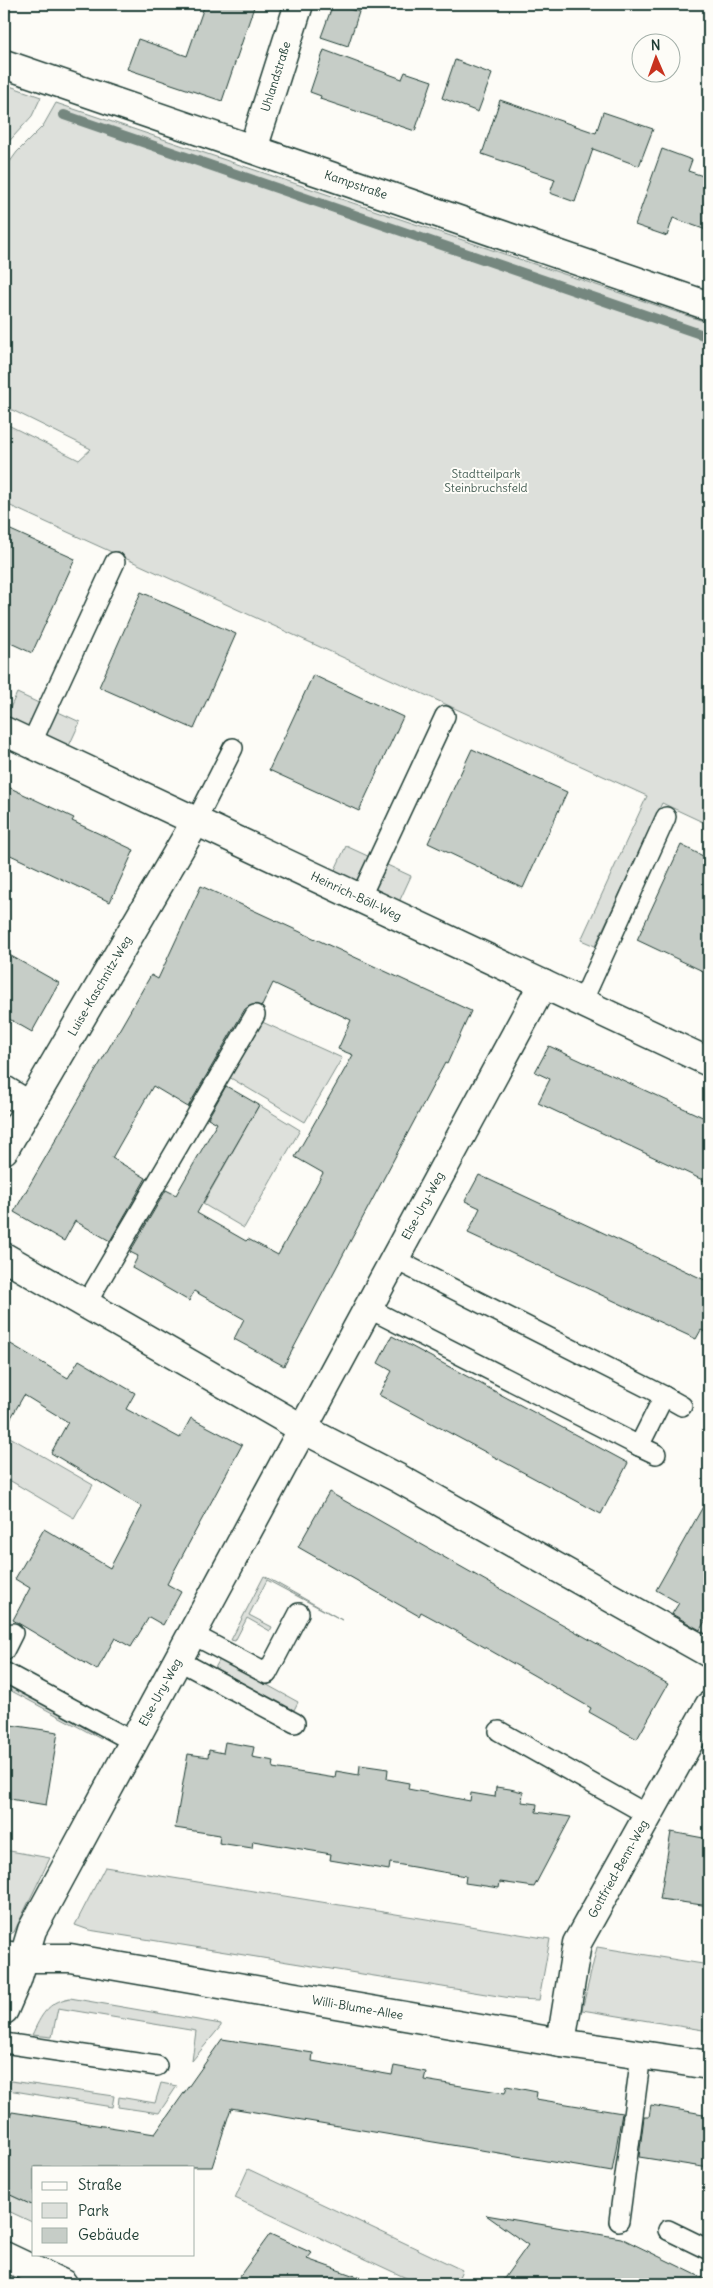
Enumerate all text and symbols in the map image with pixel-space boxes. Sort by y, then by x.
north arrow [630,32,680,82]
text: N [650,36,661,54]
street label: Uhlandstraße [257,39,294,113]
street label: Kampstraße [322,167,390,202]
park label: Stadtteilpark Steinbruchsfeld [444,466,528,495]
street label: Heinrich-Böll-Weg [308,868,404,924]
street label: Luise-Kaschnitz-Weg [64,933,134,1038]
street label: Else-Ury-Weg [398,1169,447,1242]
street label: Else-Ury-Weg [135,1656,184,1729]
street label: Gottfried-Benn-Weg [584,1817,651,1920]
street label: Willi-Blume-Allee [311,1992,405,2023]
legend [32,2166,195,2256]
text: Straße [78,2175,122,2194]
text: Park [78,2201,109,2220]
text: Gebäude [78,2225,139,2244]

